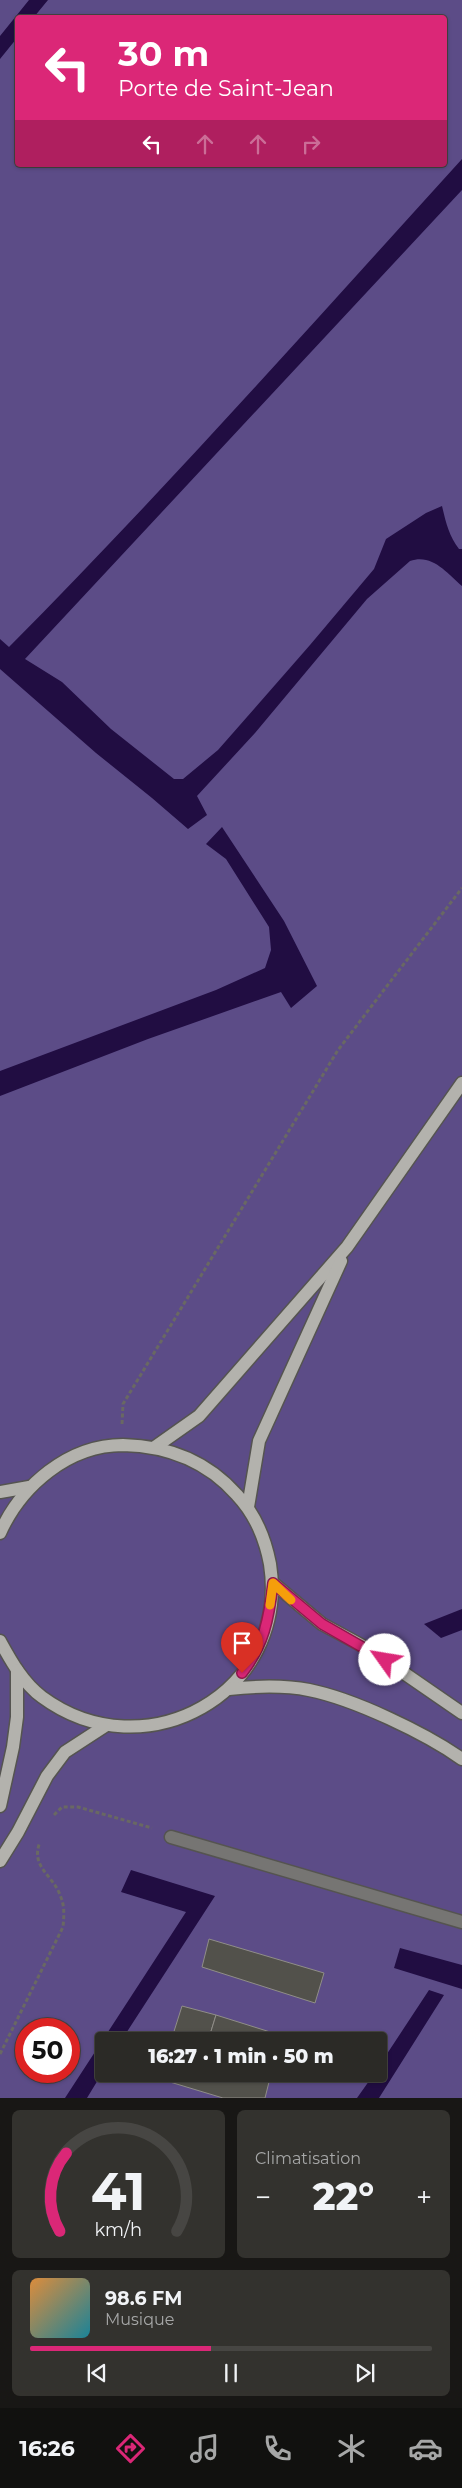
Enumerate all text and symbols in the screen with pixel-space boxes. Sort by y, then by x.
text: 30 m [118,32,209,75]
icon: left [35,35,100,100]
text: Porte de Saint-Jean [118,75,334,102]
icon: left [138,130,166,158]
icon: ahead [191,130,219,158]
icon: ahead [244,130,272,158]
icon: right [297,130,325,158]
pin [221,1622,263,1673]
icon: arrive [228,1629,256,1657]
position arrow [358,1633,410,1685]
speed limit sign: 50 [15,2018,80,2083]
text: 16:27 · 1 min · 50 m [148,2045,334,2068]
text: Climatisation [255,2149,361,2168]
text: 41 [91,2160,146,2223]
text: 22° [313,2173,374,2220]
text: − [255,2180,271,2214]
text: + [416,2180,432,2214]
text: km/h [95,2219,142,2240]
text: 98.6 FM [105,2287,182,2310]
text: Musique [105,2310,174,2329]
icon: previous [83,2359,111,2387]
icon: pause [217,2359,245,2387]
icon: next [351,2359,379,2387]
icon: directions [113,2431,148,2466]
icon: music [187,2431,222,2466]
icon: phone [260,2431,295,2466]
icon: climate [334,2431,369,2466]
icon: car [408,2431,443,2466]
text: 16:26 [19,2435,75,2462]

